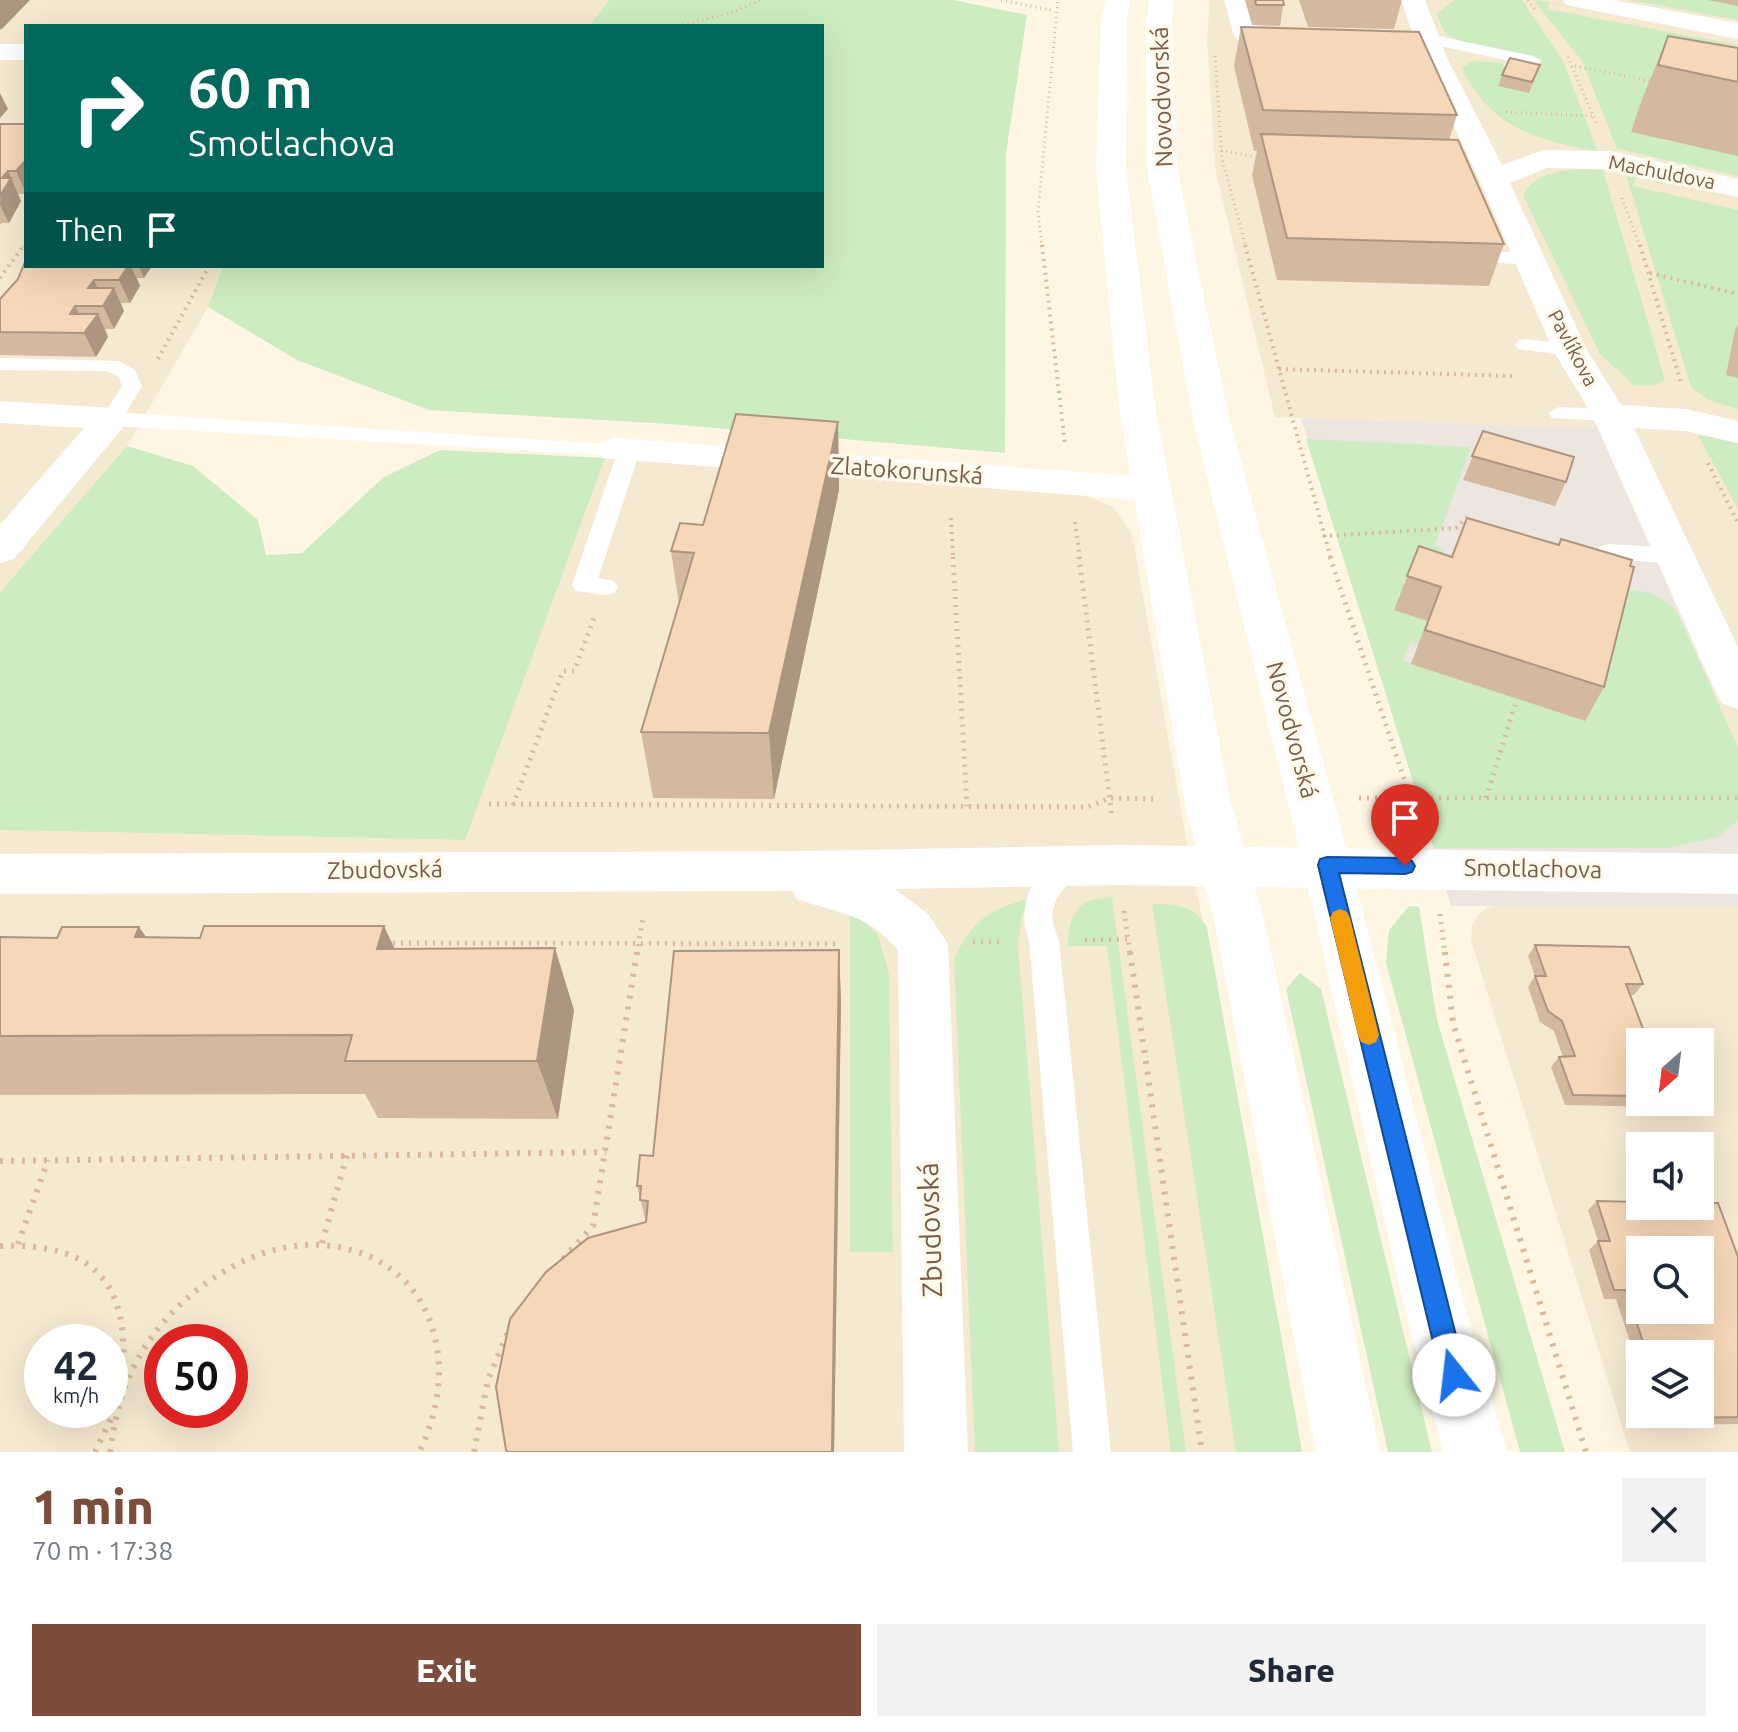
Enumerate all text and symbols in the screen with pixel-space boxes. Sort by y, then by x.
street label: Novodvorská [1146,26,1177,168]
icon: right [56,56,160,160]
text: 60 m [188,56,313,119]
text: Smotlachova [188,122,395,163]
street label: Machuldova [1607,150,1718,193]
icon: arrive [140,208,184,252]
text: Then [56,213,124,247]
street label: Pavlíkova [1544,306,1603,390]
street label: Zlatokorunská [830,452,984,489]
street label: Novodvorská [1261,659,1324,801]
pin [1371,784,1439,866]
icon: arrive [1383,796,1427,840]
street label: Smotlachova [1464,854,1602,883]
street label: Zbudovská [327,855,443,884]
north arrow [1626,1028,1714,1116]
map controls [1626,1028,1714,1428]
button: sound [1626,1132,1714,1220]
street label: Zbudovská [912,1162,947,1298]
button: search [1626,1236,1714,1324]
speed limit sign: 50 [144,1324,248,1428]
position arrow [1412,1333,1496,1417]
button: layers [1626,1340,1714,1428]
text: 42 [53,1343,99,1388]
text: km/h [53,1384,99,1407]
button: close [1622,1478,1706,1562]
text: 1 min [32,1479,154,1533]
text: 70 m · 17:38 [32,1536,173,1565]
button: Exit [32,1624,861,1716]
button: Share [877,1624,1706,1716]

